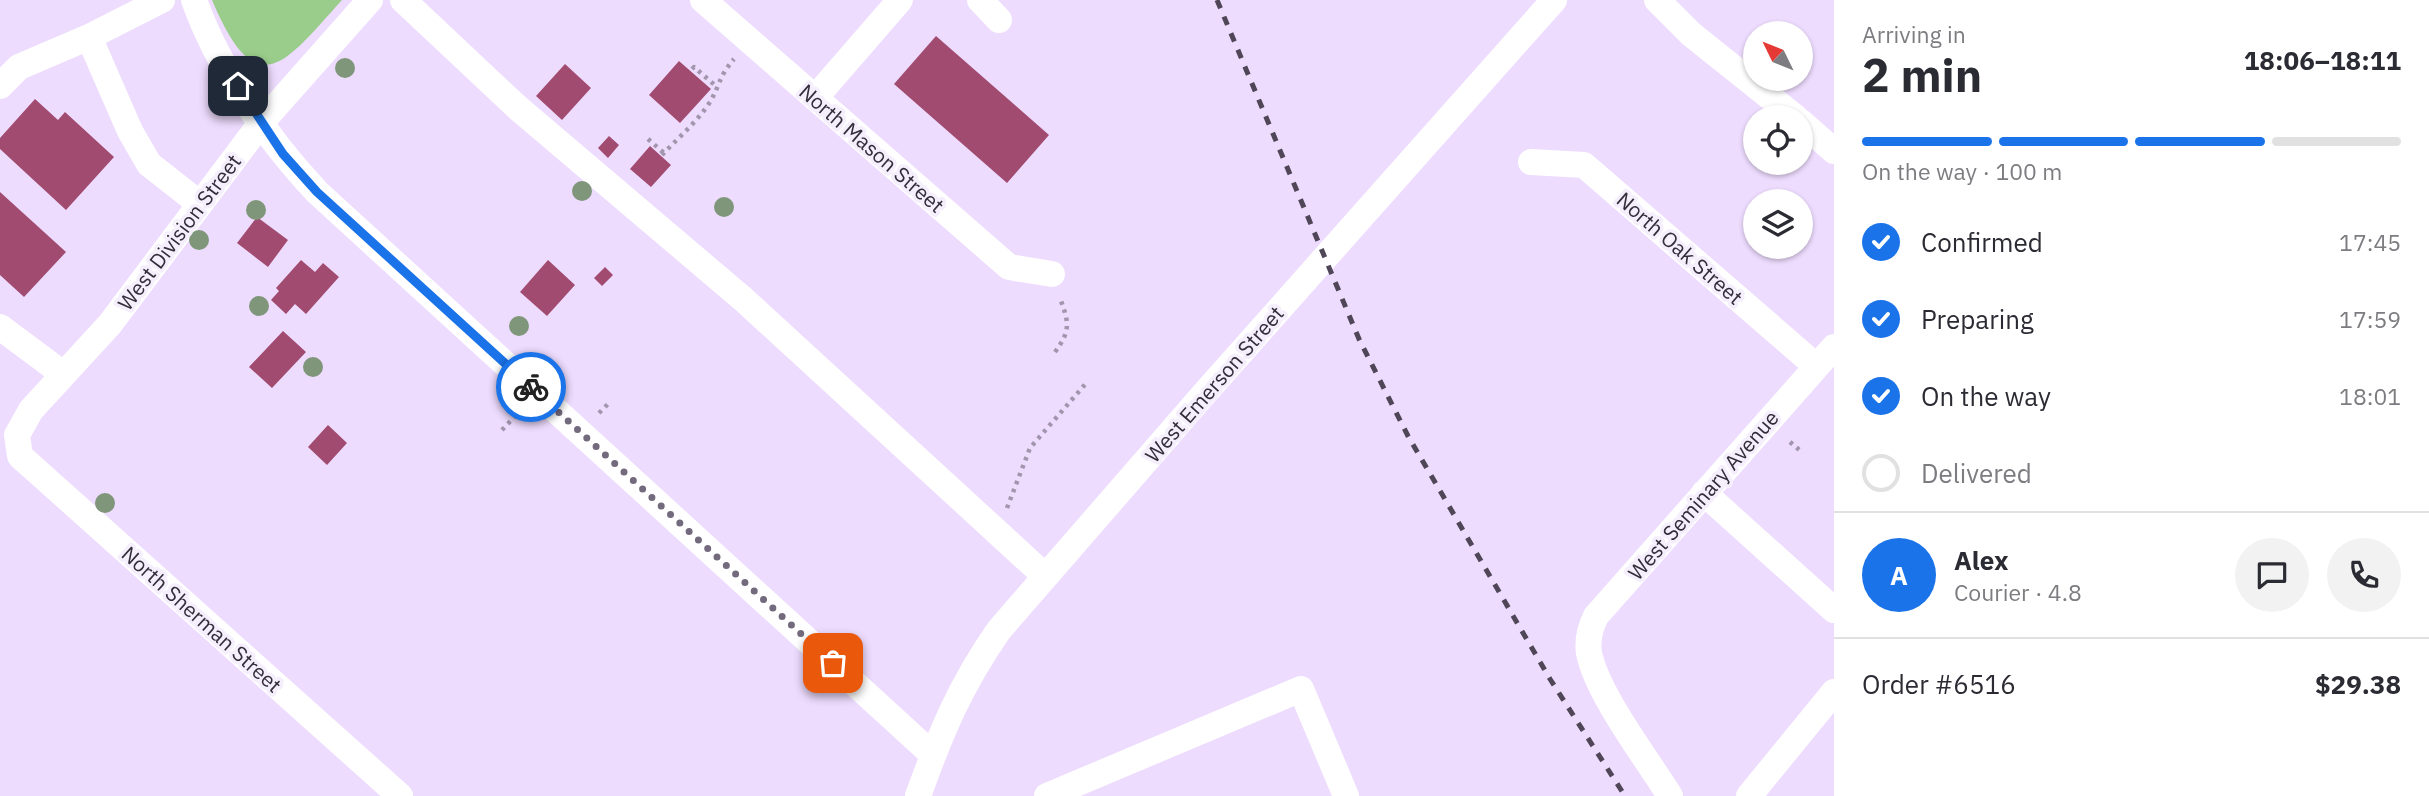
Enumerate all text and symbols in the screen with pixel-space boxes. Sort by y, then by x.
text: Arriving in [1862,19,1966,49]
north arrow [1743,21,1813,91]
map controls [1743,21,1813,259]
text: 18:06–18:11 [2244,43,2401,77]
text: 2 min [1862,45,1982,105]
pin [208,56,268,116]
icon: home [219,67,257,105]
street label: North Mason Street [794,77,950,219]
button: locate [1743,105,1813,175]
street label: West Division Street [111,148,247,316]
text: On the way · 100 m [1862,156,2062,186]
street label: North Oak Street [1611,185,1749,311]
button: layers [1743,189,1813,259]
icon: check [1862,223,1900,261]
text: Confirmed [1921,225,2043,259]
text: 17:45 [2339,227,2401,257]
street label: West Emerson Street [1138,300,1290,468]
icon: check [1862,300,1900,338]
text: Preparing [1921,302,2034,336]
text: 17:59 [2339,304,2401,334]
courier [496,352,566,422]
icon: bike [512,368,550,406]
icon: check [1862,377,1900,415]
text: On the way [1921,379,2051,413]
text: 18:01 [2339,381,2401,411]
street label: West Seminary Avenue [1621,404,1785,586]
text: Delivered [1921,456,2032,490]
button: chat [2235,538,2309,612]
button: phone [2327,538,2401,612]
street label: North Sherman Street [116,540,288,698]
text: Alex [1954,543,2008,577]
text: A [1890,558,1908,592]
text: Courier · 4.8 [1954,577,2082,607]
pin [803,633,863,693]
icon: bag [814,644,852,682]
text: Order #6516 [1862,667,2016,701]
text: $29.38 [2315,667,2401,701]

